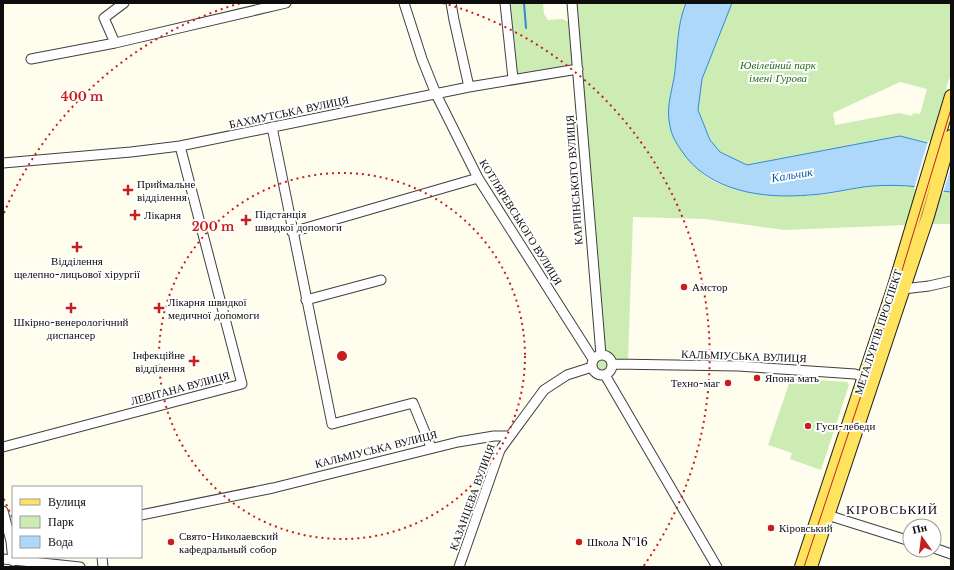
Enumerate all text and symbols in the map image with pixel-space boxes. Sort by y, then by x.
park label: Ювілейний парк імені Гурова [739,58,817,85]
text: 400 m [61,89,104,104]
street label: БАХМУТСЬКА ВУЛИЦЯ [228,92,351,132]
street label: КАРПІНСЬКОГО ВУЛИЦЯ [562,114,586,246]
street label: КОТЛЯРЕВСЬКОГО ВУЛИЦЯ [476,157,566,288]
water label: Кальчик [769,164,814,185]
place label: Приймальне відділення [137,177,195,204]
marker: Приймальне відділення [122,184,134,196]
place label: Підстанція швидкої допомоги [255,207,342,234]
place label: Лікарня [144,208,181,222]
marker: Лікарня [129,209,141,221]
marker: Підстанція швидкої допомоги [240,214,252,226]
text: 200 m [192,219,235,234]
marker: Відділення щелепно-лицьової хірургії [71,241,83,253]
place label: Відділення щелепно-лицьової хірургії [14,254,141,281]
street label: МЕТАЛУРГІВ ПРОСПЕКТ [851,267,905,396]
place label: Амстор [692,280,728,294]
marker: Амстор [679,282,689,292]
place label: Лікарня швидкої медичної допомоги [168,295,260,322]
marker: Шкірно-венерологічний диспансер [65,302,77,314]
marker: Лікарня швидкої медичної допомоги [153,302,165,314]
place label: Шкірно-венерологічний диспансер [14,315,129,342]
street label: КАЛЬМІУСЬКА ВУЛИЦЯ [681,347,808,365]
place label: Інфекційне відділення [132,348,185,375]
centre of rings [335,349,349,363]
marker: Інфекційне відділення [188,355,200,367]
street label: ЛЕВІТАНА ВУЛИЦЯ [129,368,232,408]
place label: Япона мать [765,371,819,385]
marker: Япона мать [752,373,762,383]
place label: Техно-маг [671,376,720,390]
marker: Техно-маг [723,378,733,388]
place label: Гуси-лебеди [816,419,875,433]
marker: Гуси-лебеди [803,421,813,431]
street label: КАЛЬМІУСЬКА ВУЛИЦЯ [313,427,439,471]
street label: КАЗАНЦЕВА ВУЛИЦЯ [446,441,498,552]
legend [12,486,142,558]
text: Вулиця [48,494,86,509]
district label: КІРОВСЬКИЙ [846,501,938,518]
text: Парк [48,514,74,529]
north arrow [902,518,942,558]
text: Пн [911,520,929,537]
place label: Кіровський [779,521,833,535]
marker: Кіровський [766,523,776,533]
place label: Свято-Николаевский кафедральный собор [179,529,278,556]
text: Вода [48,534,74,549]
place label: Школа №16 [587,535,648,549]
marker: Свято-Николаевский кафедральный собор [166,537,176,547]
marker: Школа №16 [574,537,584,547]

